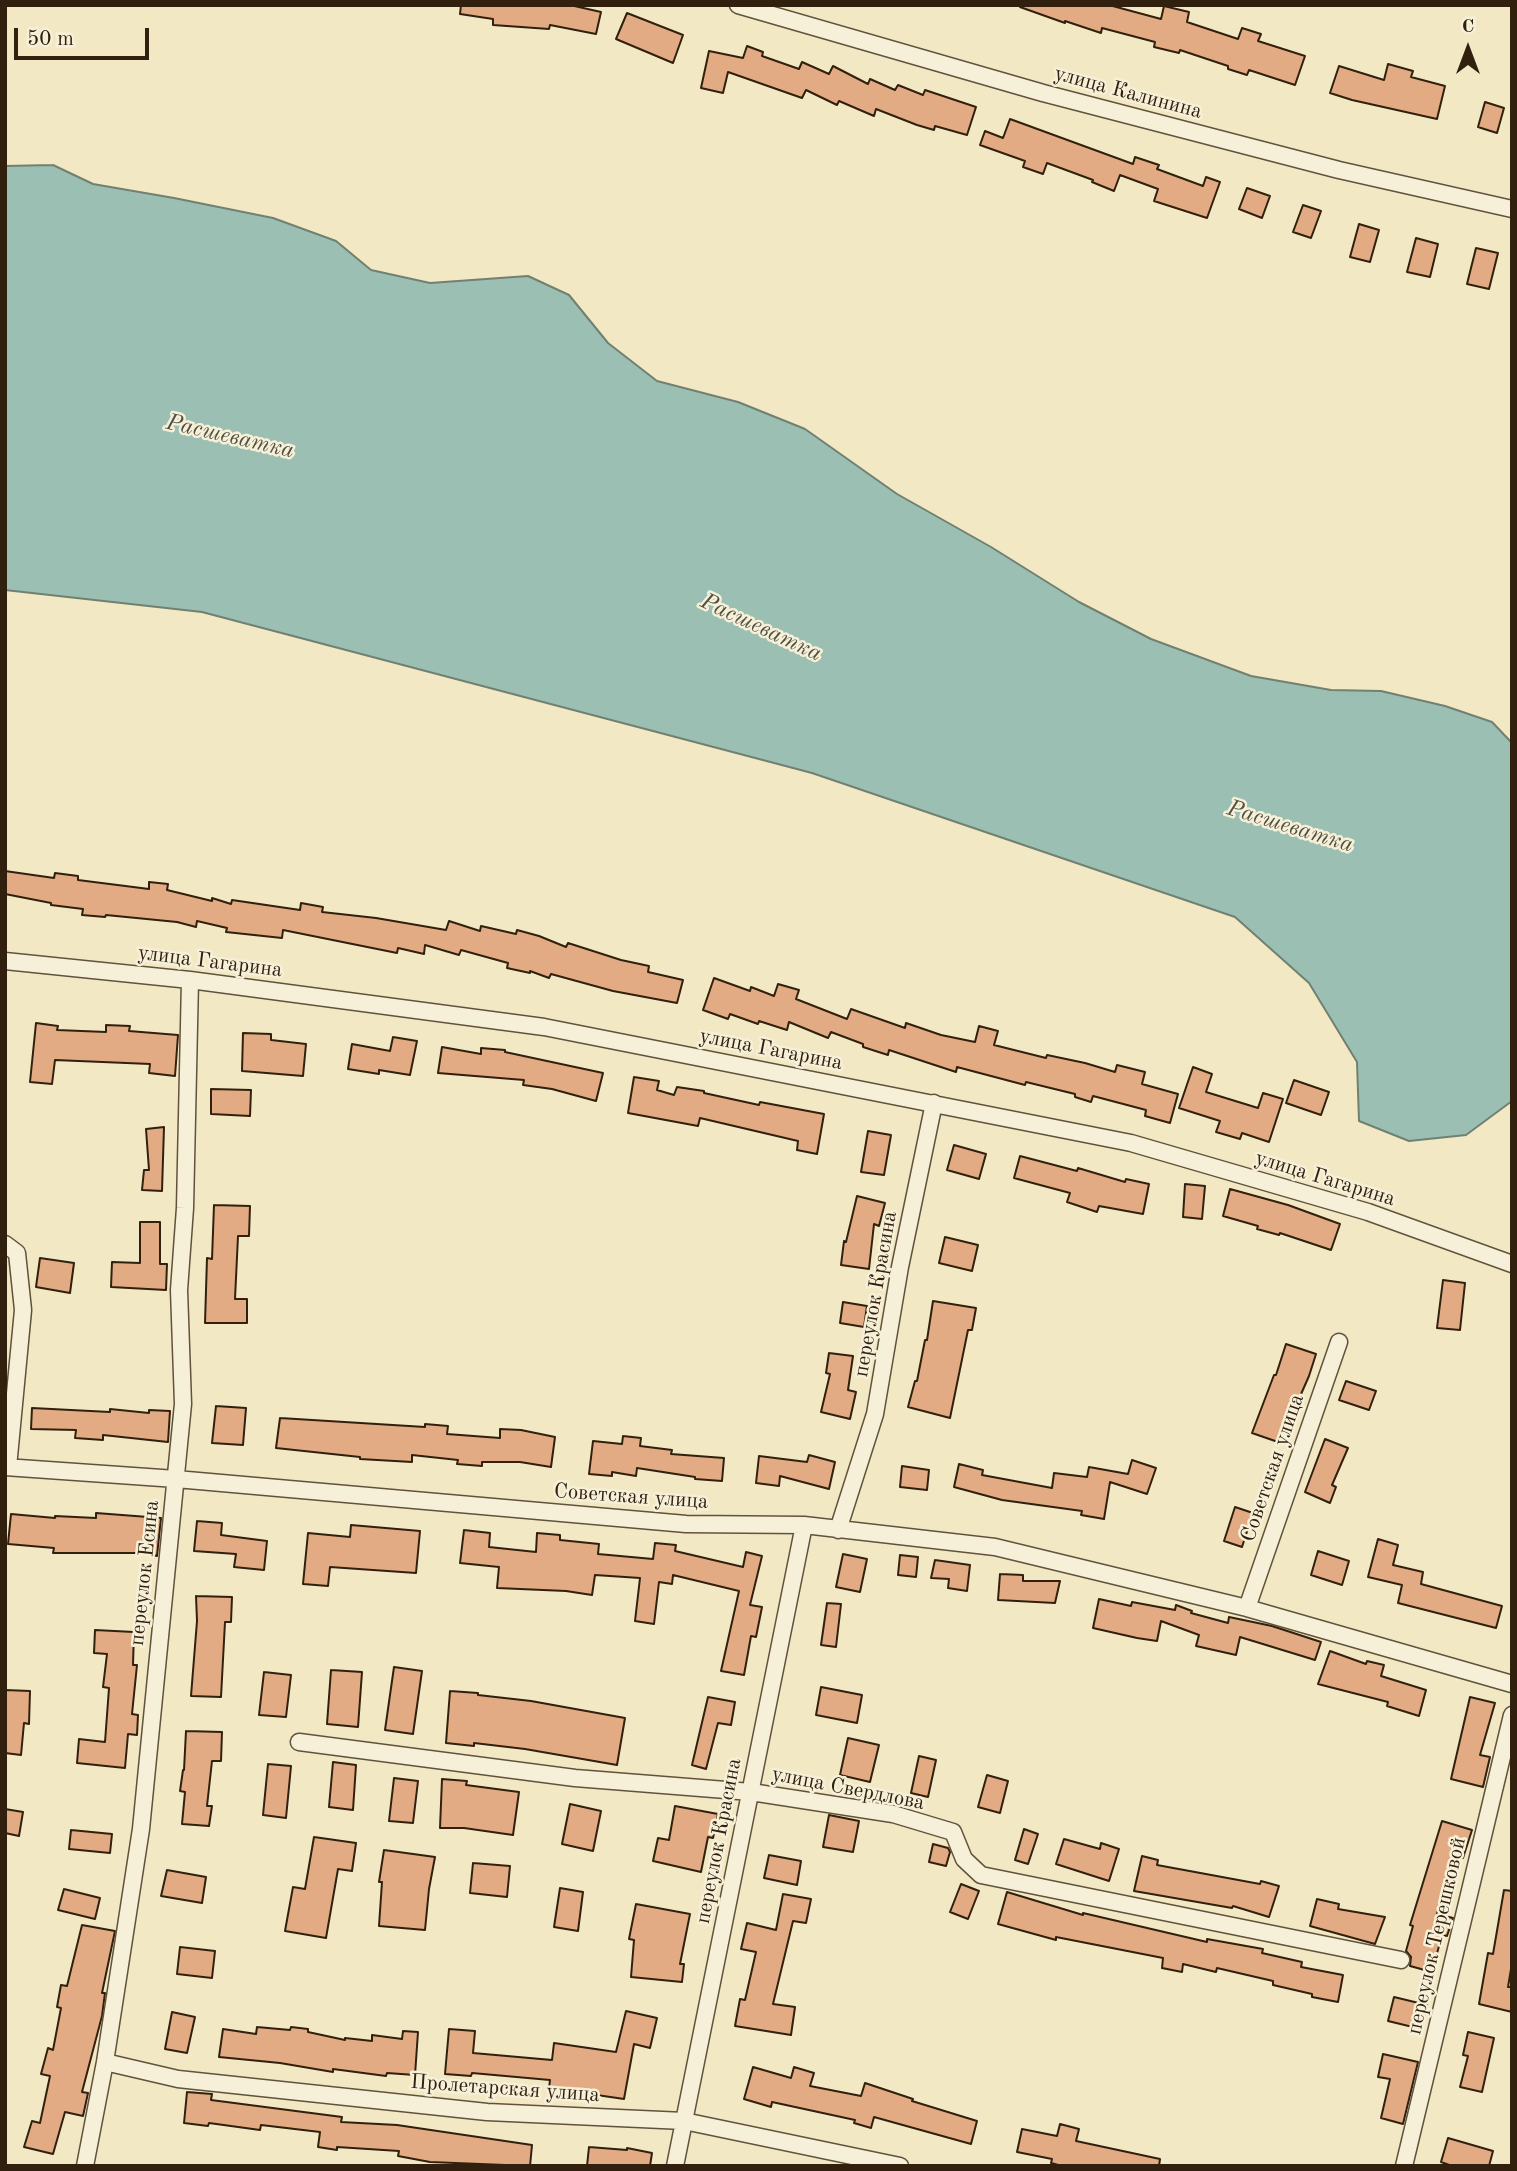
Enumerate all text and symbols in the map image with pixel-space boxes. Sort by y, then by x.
scale bar [18,14,152,58]
north arrow [1433,14,1503,84]
text: С [1462,18,1474,37]
text: 50 m [27,29,74,50]
street label: улица Калинина [1051,61,1205,125]
water label: Расшеватка [163,409,297,465]
water label: Расшеватка [696,588,826,668]
water label: Расшеватка [1223,795,1357,859]
street label: улица Гагарина [136,941,284,983]
street label: улица Гагарина [697,1024,845,1076]
street label: улица Гагарина [1252,1146,1398,1212]
street label: переулок Красина [849,1209,903,1379]
street label: Советская улица [1236,1391,1310,1545]
street label: Советская улица [553,1479,709,1515]
street label: переулок Есина [125,1499,165,1647]
street label: переулок Красина [691,1756,747,1926]
street label: улица Свердлова [769,1762,927,1816]
street label: переулок Терешковой [1402,1835,1472,2037]
street label: Пролетарская улица [409,2070,601,2108]

